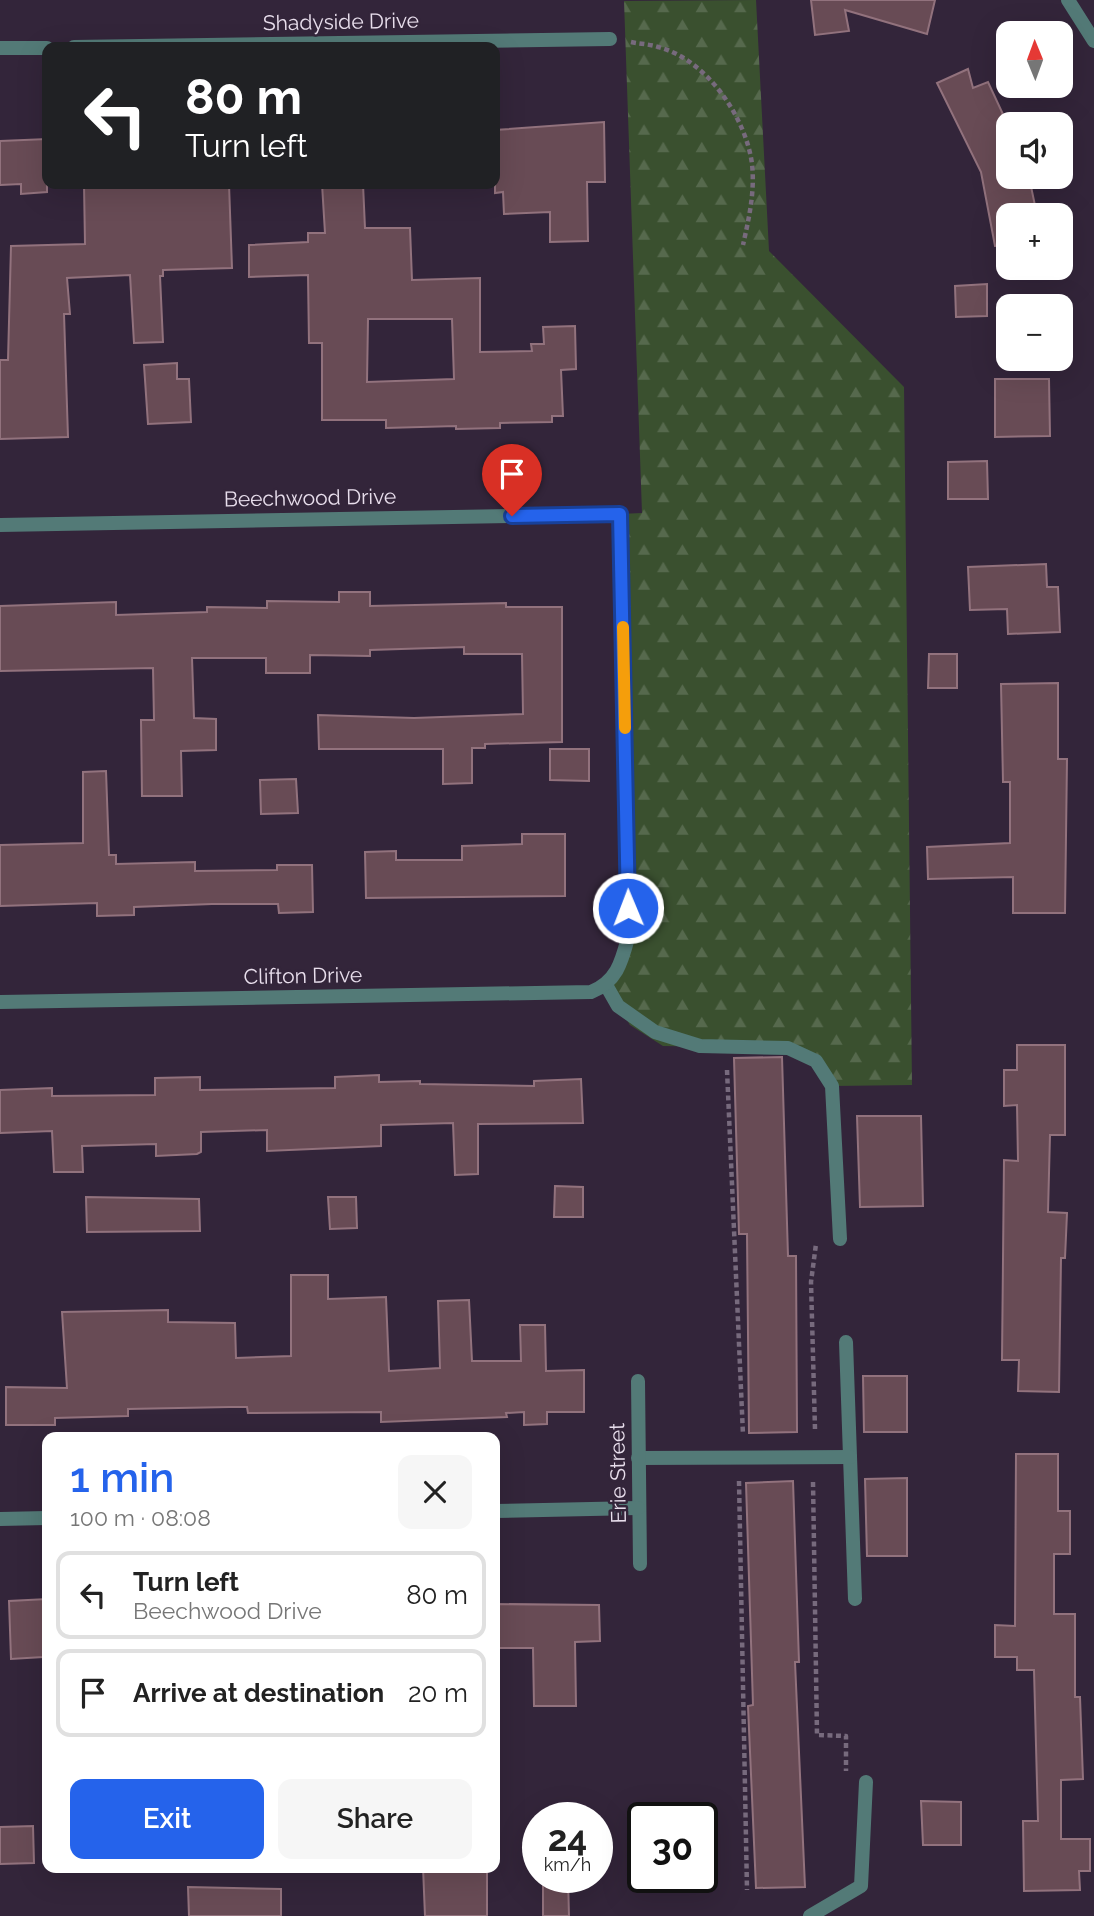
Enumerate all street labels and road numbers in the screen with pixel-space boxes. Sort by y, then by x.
street label: Shadyside Drive [263,8,419,35]
street label: Beechwood Drive [224,483,396,512]
street label: Clifton Drive [243,962,363,989]
street label: Erie Street [604,1423,631,1523]

